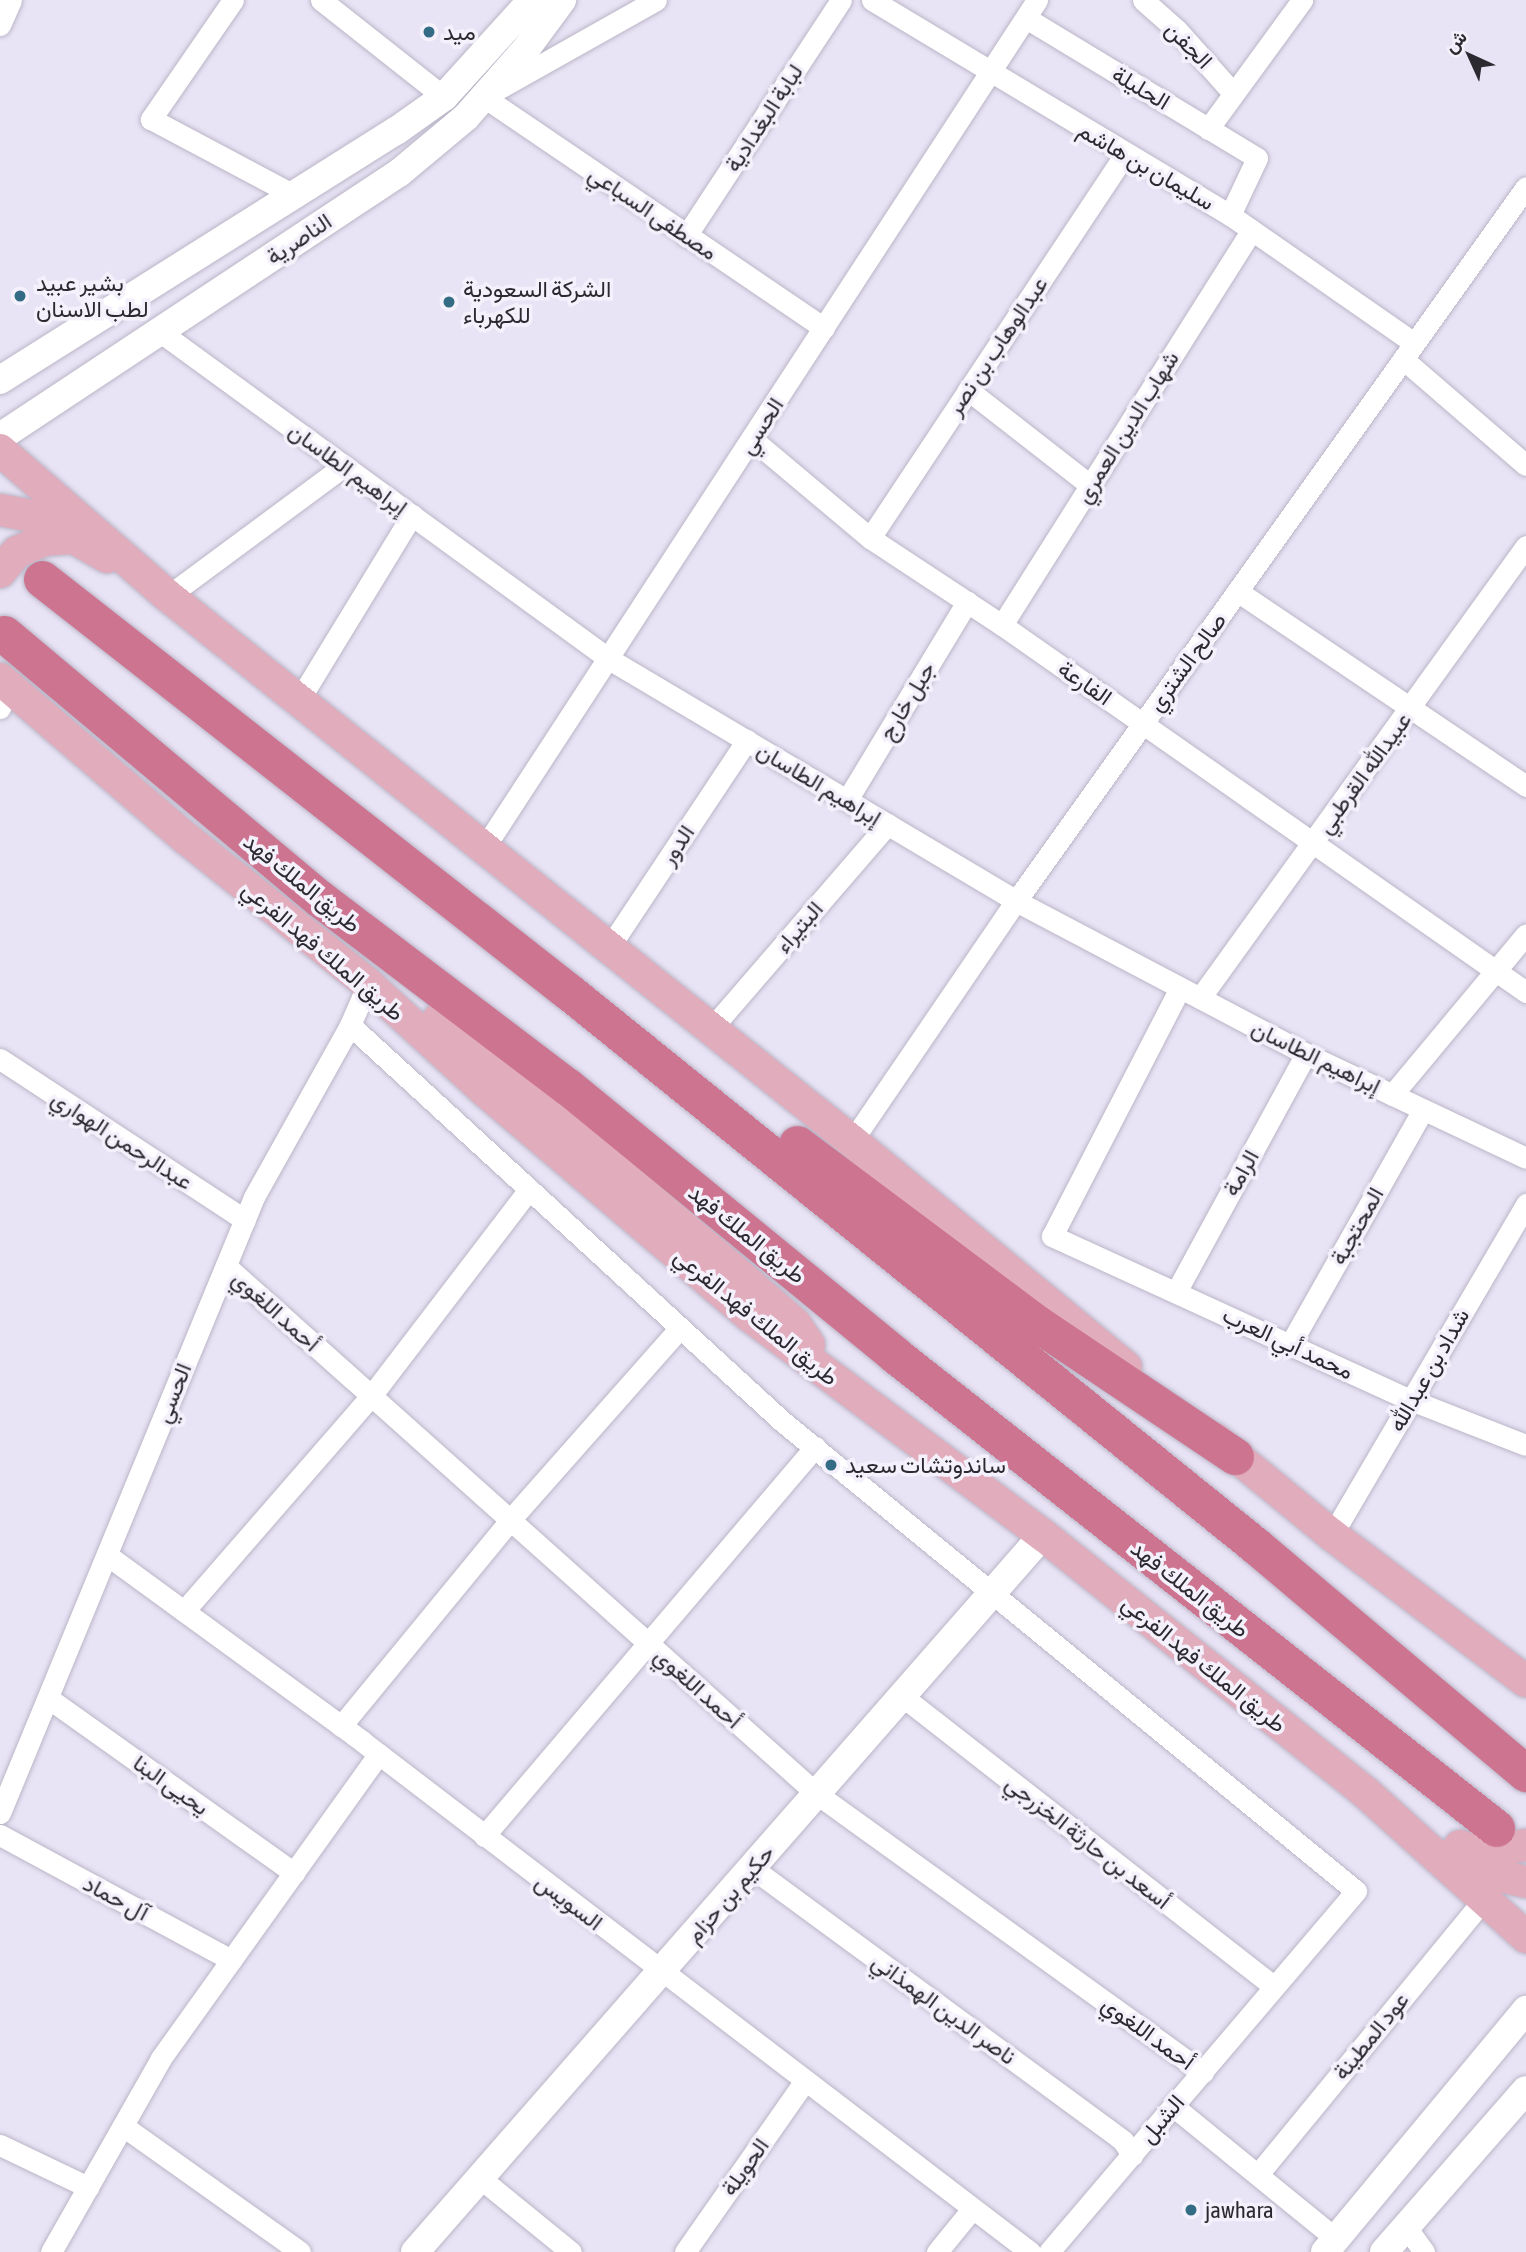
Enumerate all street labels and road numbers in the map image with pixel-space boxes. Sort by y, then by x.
street label: الجفن [1160,15,1218,75]
street label: لبابة البغدادية [719,59,809,177]
street label: الحليلة [1107,60,1175,116]
street label: سليمان بن هاشم [1073,116,1219,216]
street label: مصطفى السباعي [583,160,723,266]
street label: الناصرية [261,207,337,271]
street label: عبدالوهاب بن نصر [940,271,1054,421]
street label: شهاب الدين العمري [1069,346,1185,508]
street label: الحسي [733,392,789,460]
street label: إبراهيم الطاسان [283,417,413,521]
street label: صالح الشتري [1142,607,1232,717]
street label: الفارعة [1053,655,1117,711]
street label: جبل خارج [873,657,941,745]
street label: عبيدالله القرطبي [1311,707,1417,839]
street label: إبراهيم الطاسان [752,736,886,832]
street label: الدور [654,820,700,870]
street label: طريق الملك فهد [238,827,366,939]
street label: طريق الملك فهد الفرعي [236,875,410,1027]
street label: البتيراء [769,896,829,958]
street label: إبراهيم الطاسان [1247,1014,1385,1100]
street label: عبدالرحمن الهواري [46,1084,198,1196]
street label: الرامة [1217,1145,1265,1201]
street label: طريق الملك فهد [683,1178,811,1290]
street label: المحتجبة [1324,1182,1390,1270]
street label: طريق الملك فهد الفرعي [668,1242,844,1392]
street label: أحمد اللغوي [227,1265,325,1357]
street label: محمد أبي العرب [1218,1301,1358,1385]
street label: شداد بن عبدالله [1383,1304,1475,1436]
street label: الحسي [149,1359,197,1427]
street label: طريق الملك فهد [1125,1534,1255,1644]
street label: طريق الملك فهد الفرعي [1116,1589,1292,1739]
street label: أحمد اللغوي [649,1642,747,1734]
street label: يحيى البنا [128,1749,214,1821]
street label: أسعد بن حارثة الخزرجي [1000,1769,1176,1915]
street label: حكيم بن حزام [680,1839,780,1949]
street label: السويس [530,1868,608,1936]
street label: آل حماد [78,1869,154,1927]
street label: ناصر الدين الهمذاني [867,1947,1021,2071]
street label: عود المطينة [1327,1986,1415,2086]
street label: أحمد اللغوي [1096,1990,1200,2076]
street label: الشبل [1134,2089,1190,2149]
street label: الحويلة [715,2133,775,2201]

